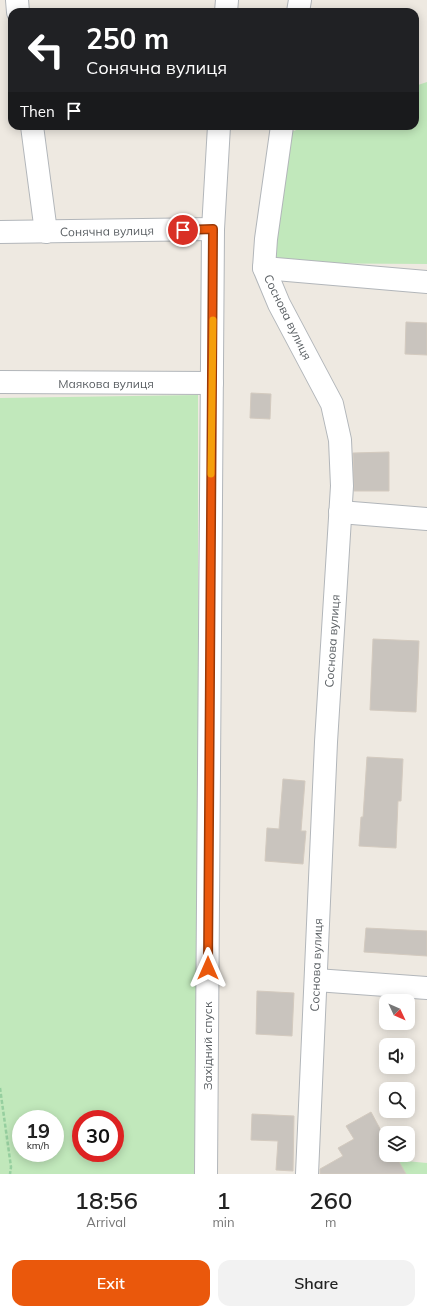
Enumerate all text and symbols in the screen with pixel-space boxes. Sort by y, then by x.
text: 250 m [86,21,169,56]
icon: left [20,24,72,76]
text: Сонячна вулиця [86,56,227,79]
icon: arrive [63,100,85,122]
text: Then [20,102,55,121]
pin [166,213,200,247]
icon: arrive [172,219,194,241]
street label: Сонячна вулиця [60,223,154,239]
street label: Соснова вулиця [261,272,315,362]
street label: Маякова вулиця [58,376,154,391]
street label: Соснова вулиця [321,594,343,688]
street label: Соснова вулиця [307,918,325,1012]
position arrow [187,947,229,989]
north arrow [379,994,415,1030]
map controls [379,994,415,1162]
street label: Західний спуск [200,1001,215,1090]
button: sound [379,1038,415,1074]
button: search [379,1082,415,1118]
speed limit sign: 30 [72,1110,124,1162]
text: 19 [26,1118,50,1143]
button: layers [379,1126,415,1162]
text: km/h [27,1139,49,1152]
text: 18:56 [75,1185,138,1215]
text: 1 [216,1185,231,1215]
text: 260 [309,1185,352,1215]
text: Arrival [86,1214,126,1230]
text: min [212,1214,235,1230]
text: m [325,1214,336,1230]
button: Exit [12,1260,210,1306]
button: Share [218,1260,415,1306]

